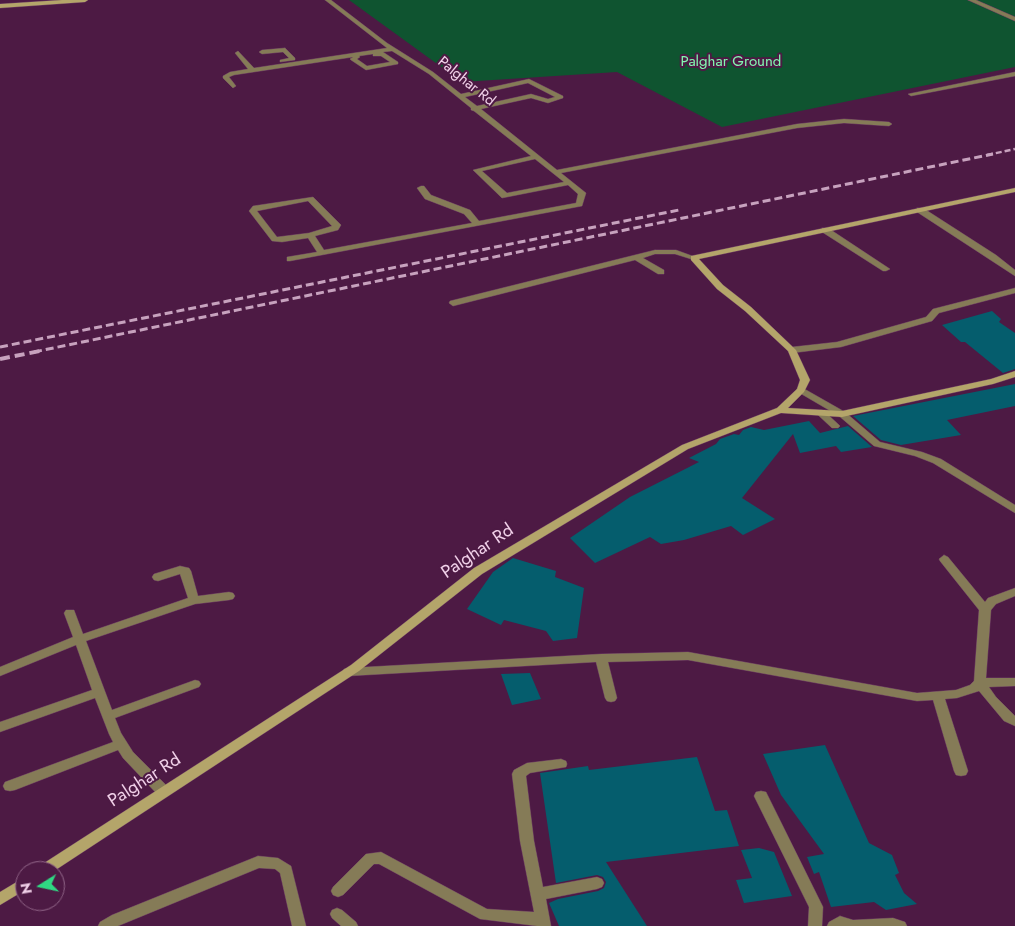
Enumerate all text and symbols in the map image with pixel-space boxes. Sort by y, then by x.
street label: Palghar Rd [434,53,498,111]
park label: Palghar Ground [681,53,781,71]
street label: Palghar Rd [438,520,518,584]
street label: Palghar Rd [105,750,185,812]
north arrow [15,861,65,911]
text: N [15,881,37,896]

